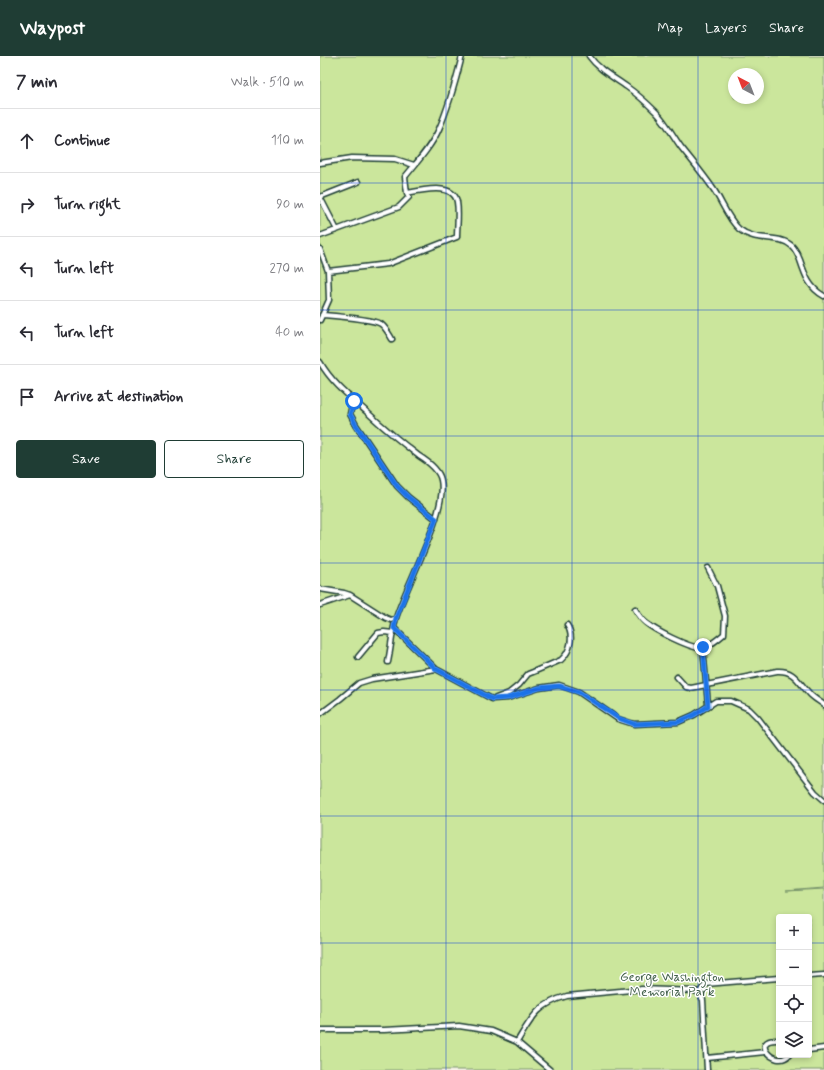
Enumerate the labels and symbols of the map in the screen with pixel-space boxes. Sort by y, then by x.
north arrow [728,68,764,104]
route start [345,392,363,410]
route end [694,638,712,656]
park label: George Washington Memorial Park [620,969,724,1001]

